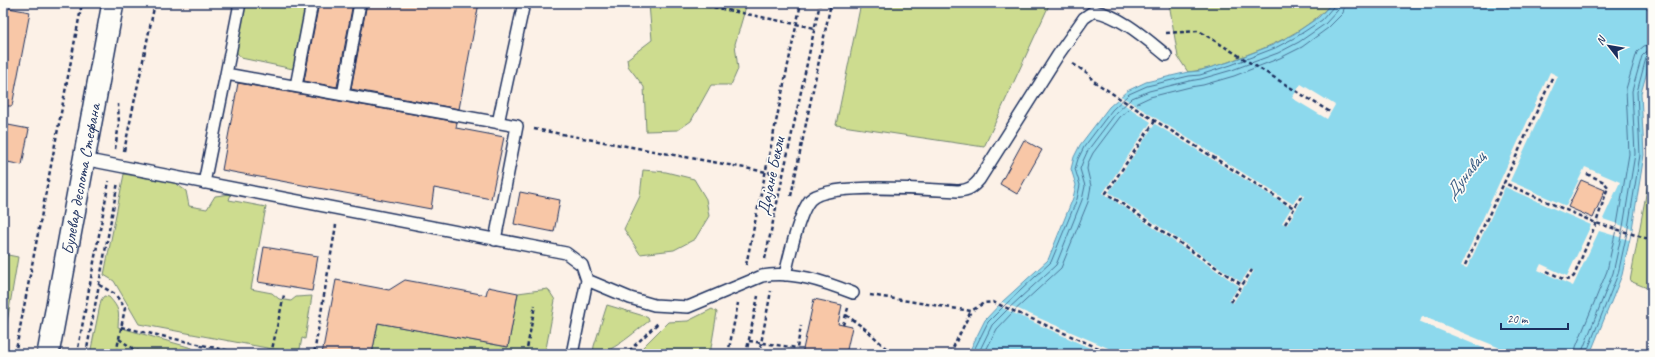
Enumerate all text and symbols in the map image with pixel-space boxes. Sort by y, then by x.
north arrow [1589,26,1629,66]
text: N [1593,32,1609,47]
street label: Булевар деспота Стефана [56,100,105,256]
street label: Дајане Бекли [752,133,790,217]
water label: Дунавац [1439,146,1491,204]
scale bar [1501,305,1568,331]
text: 20 m [1507,311,1529,327]

